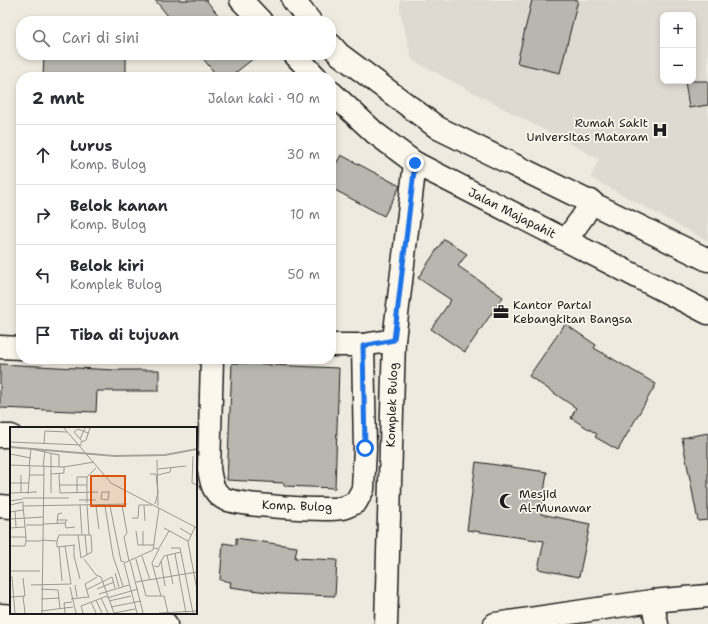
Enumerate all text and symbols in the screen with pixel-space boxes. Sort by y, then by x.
map controls [660,12,696,84]
button: + [660,12,696,48]
search box [16,16,336,60]
icon: search [30,27,52,49]
text: Cari di sini [62,28,139,48]
button: − [660,48,696,84]
text: 2 mnt [32,87,85,109]
text: Jalan kaki · 90 m [208,90,320,107]
place label: Rumah Sakit Universitas Mataram [526,115,648,145]
hospital icon: Rumah Sakit Universitas Mataram [651,121,669,139]
text: Lurus [70,136,112,156]
icon: ahead [32,144,54,166]
text: 30 m [286,146,320,163]
route end [406,154,424,172]
text: Komp. Bulog [70,156,146,173]
street label: Jalan Majapahit [465,184,559,242]
text: Belok kanan [70,196,168,216]
icon: right [32,204,54,226]
text: 10 m [290,206,320,223]
text: Komp. Bulog [70,216,146,233]
text: Belok kiri [70,256,144,276]
icon: left [32,264,54,286]
text: 50 m [287,266,320,283]
text: Komplek Bulog [70,276,162,293]
place label: Kantor Partai Kebangkitan Bangsa [513,297,632,327]
office icon: Kantor Partai Kebangkitan Bangsa [492,303,510,321]
icon: arrive [32,324,54,346]
text: Tiba di tujuan [70,325,179,345]
street label: Komplek Bulog [383,362,401,448]
inset map [10,427,197,614]
route start [356,439,374,457]
place label: Mesjid Al-Munawar [519,486,592,516]
mosque icon: Mesjid Al-Munawar [498,492,516,510]
street label: Komp. Bulog [262,497,332,515]

